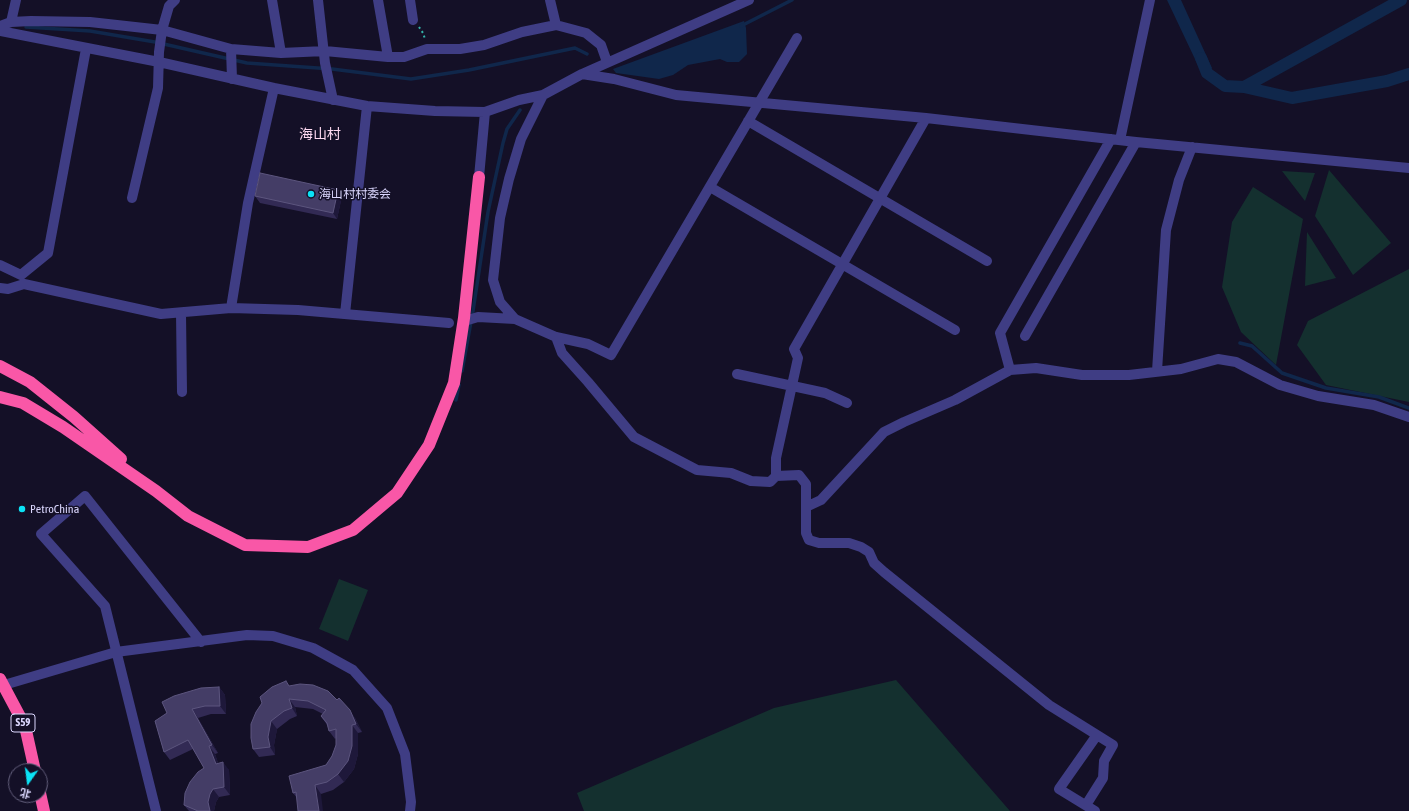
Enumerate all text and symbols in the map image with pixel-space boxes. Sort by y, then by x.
district label: 海山村 [299,127,341,143]
place label: 海山村村委会 [319,187,391,201]
marker: 海山村村委会 [306,189,316,199]
place label: PetroChina [30,502,79,516]
marker: PetroChina [17,504,27,514]
road number: S59 [11,714,35,732]
north arrow [8,763,48,803]
text: 北 [19,787,32,801]

